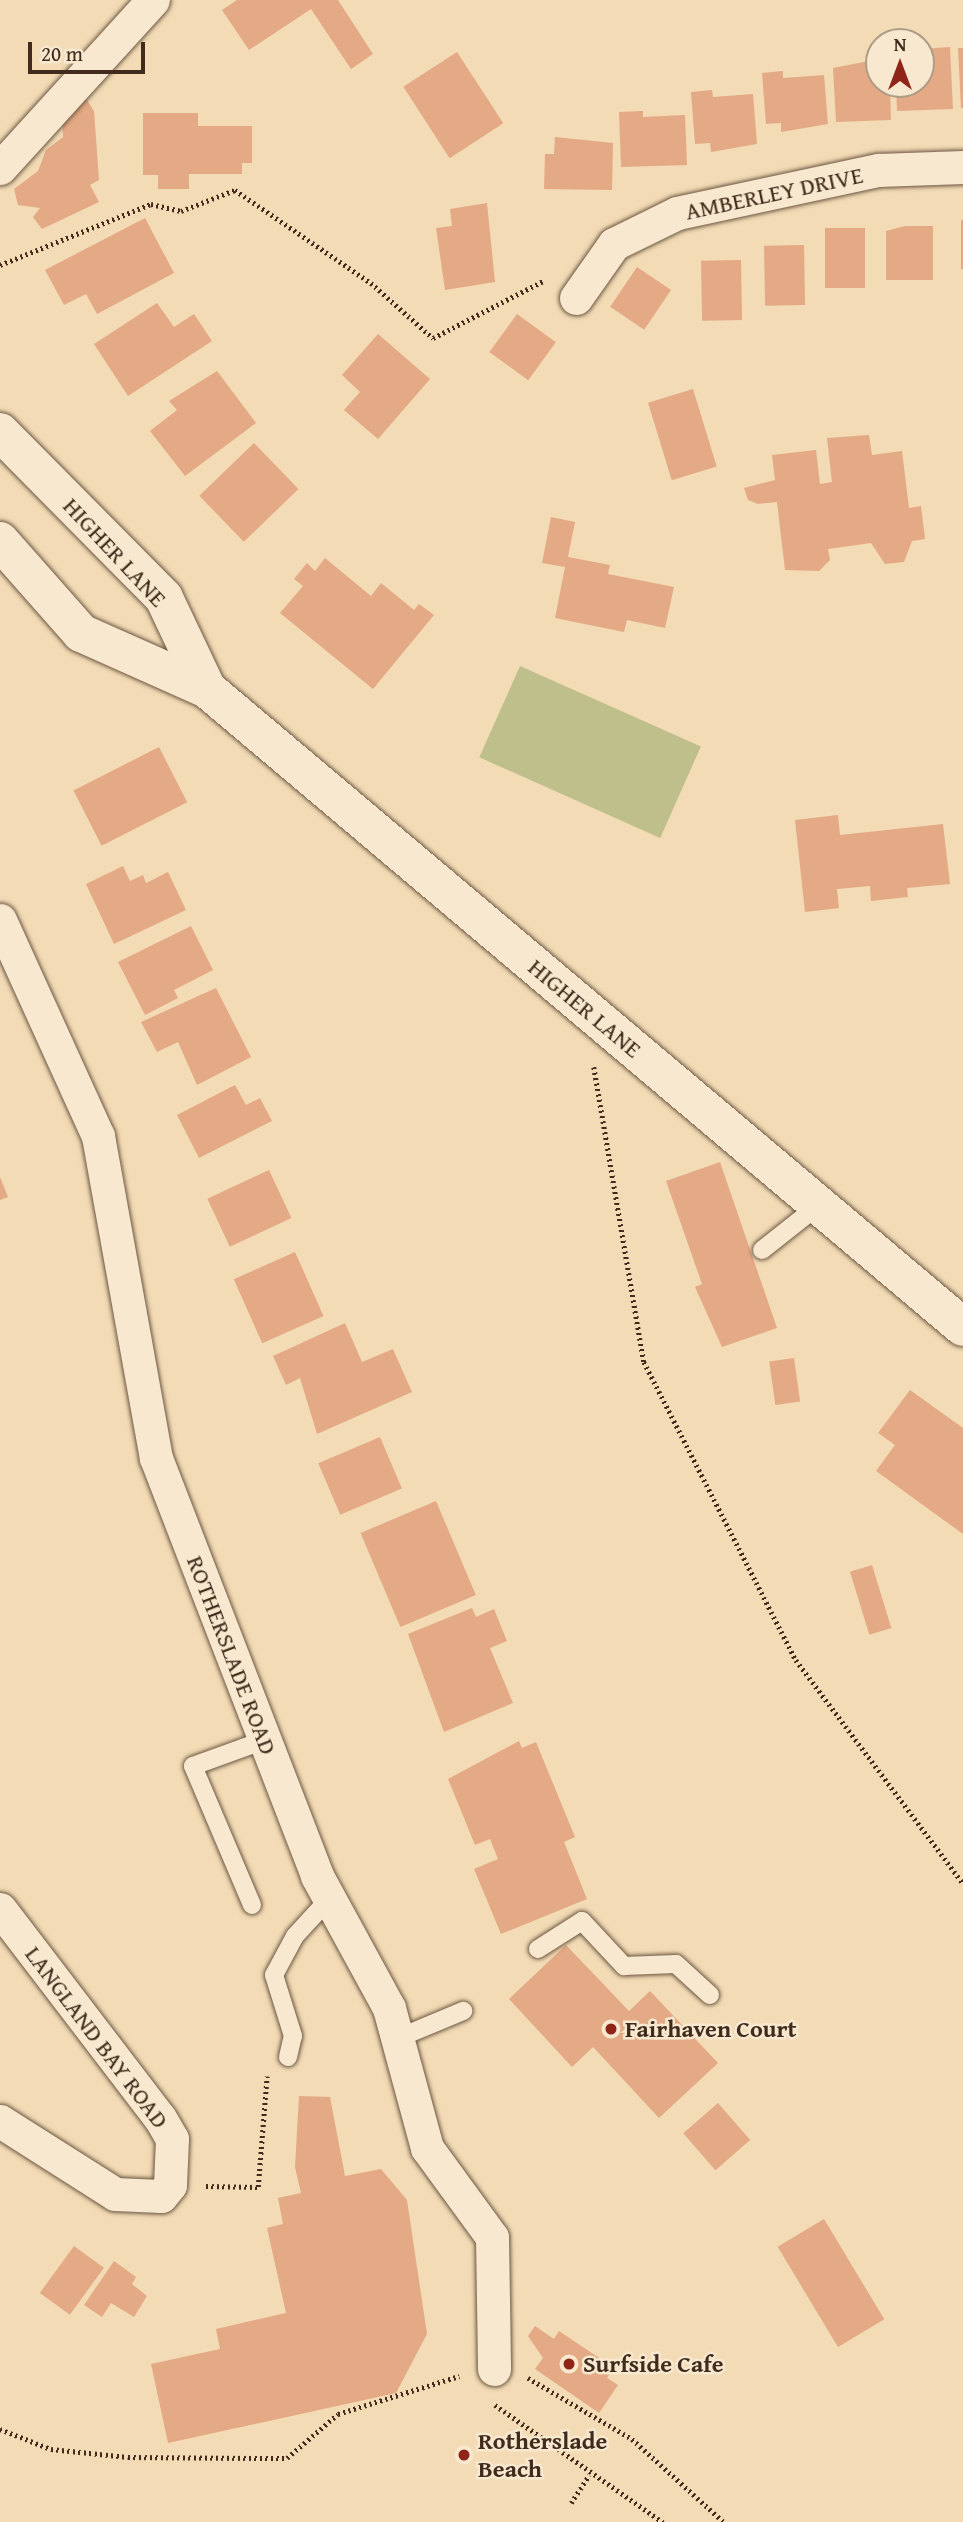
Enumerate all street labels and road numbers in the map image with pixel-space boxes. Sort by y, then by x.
street label: AMBERLEY DRIVE [683,160,865,226]
street label: HIGHER LANE [57,491,173,613]
street label: HIGHER LANE [523,952,647,1064]
street label: ROTHERSLADE ROAD [181,1552,283,1758]
street label: LANGLAND BAY ROAD [19,1940,175,2134]

